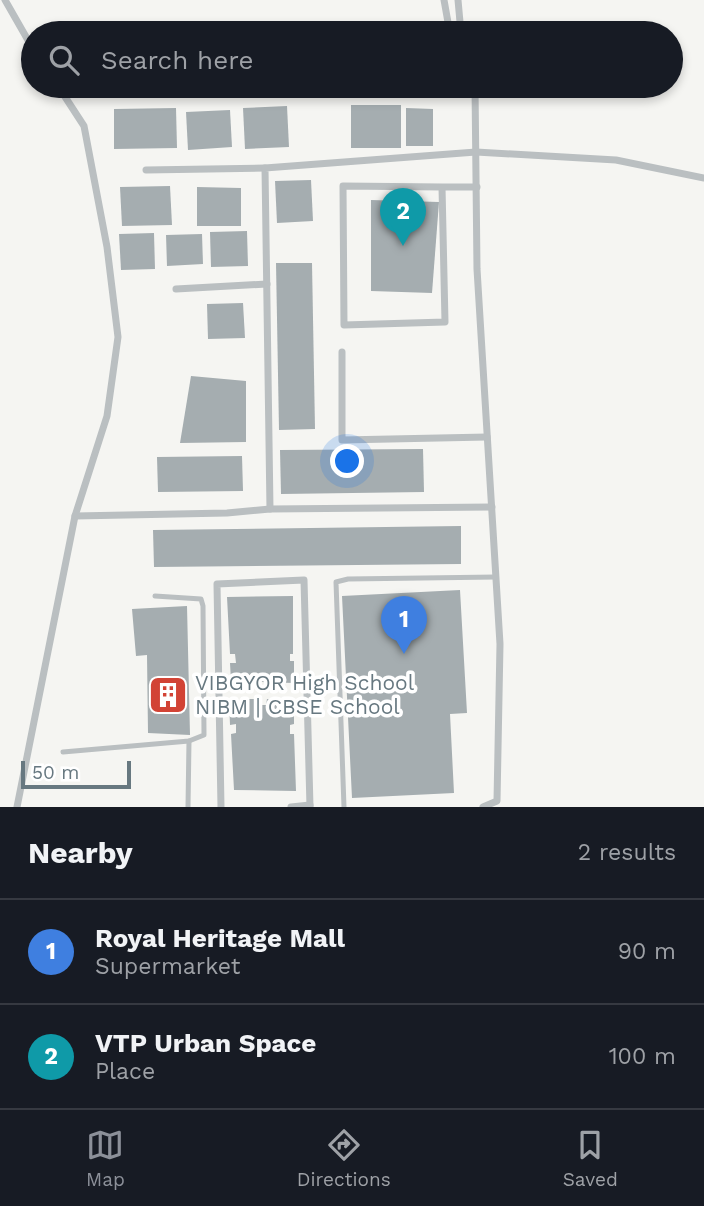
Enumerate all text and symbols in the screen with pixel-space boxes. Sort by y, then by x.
search box [21,21,683,98]
icon: search [45,41,83,79]
text: Search here [101,45,253,75]
pin: 2 [380,188,426,246]
your location [330,444,364,478]
pin: 1 [381,596,427,654]
place label: VIBGYOR High School NIBM | CBSE School [195,670,415,719]
building icon: VIBGYOR High School NIBM | CBSE School [147,674,189,716]
scale bar [21,758,131,790]
text: 50 m [32,761,79,784]
text: Nearby [28,835,133,870]
text: 2 results [578,839,676,866]
text: Royal Heritage Mall [95,923,345,953]
text: 1 [46,938,56,965]
text: 90 m [618,938,676,965]
text: Supermarket [95,953,240,980]
text: VTP Urban Space [95,1028,316,1058]
text: 2 [44,1043,58,1070]
text: 100 m [609,1043,676,1070]
text: Place [95,1058,155,1085]
tab: Map [86,1126,125,1191]
tab: Directions [297,1126,391,1191]
tab: Saved [563,1126,618,1191]

